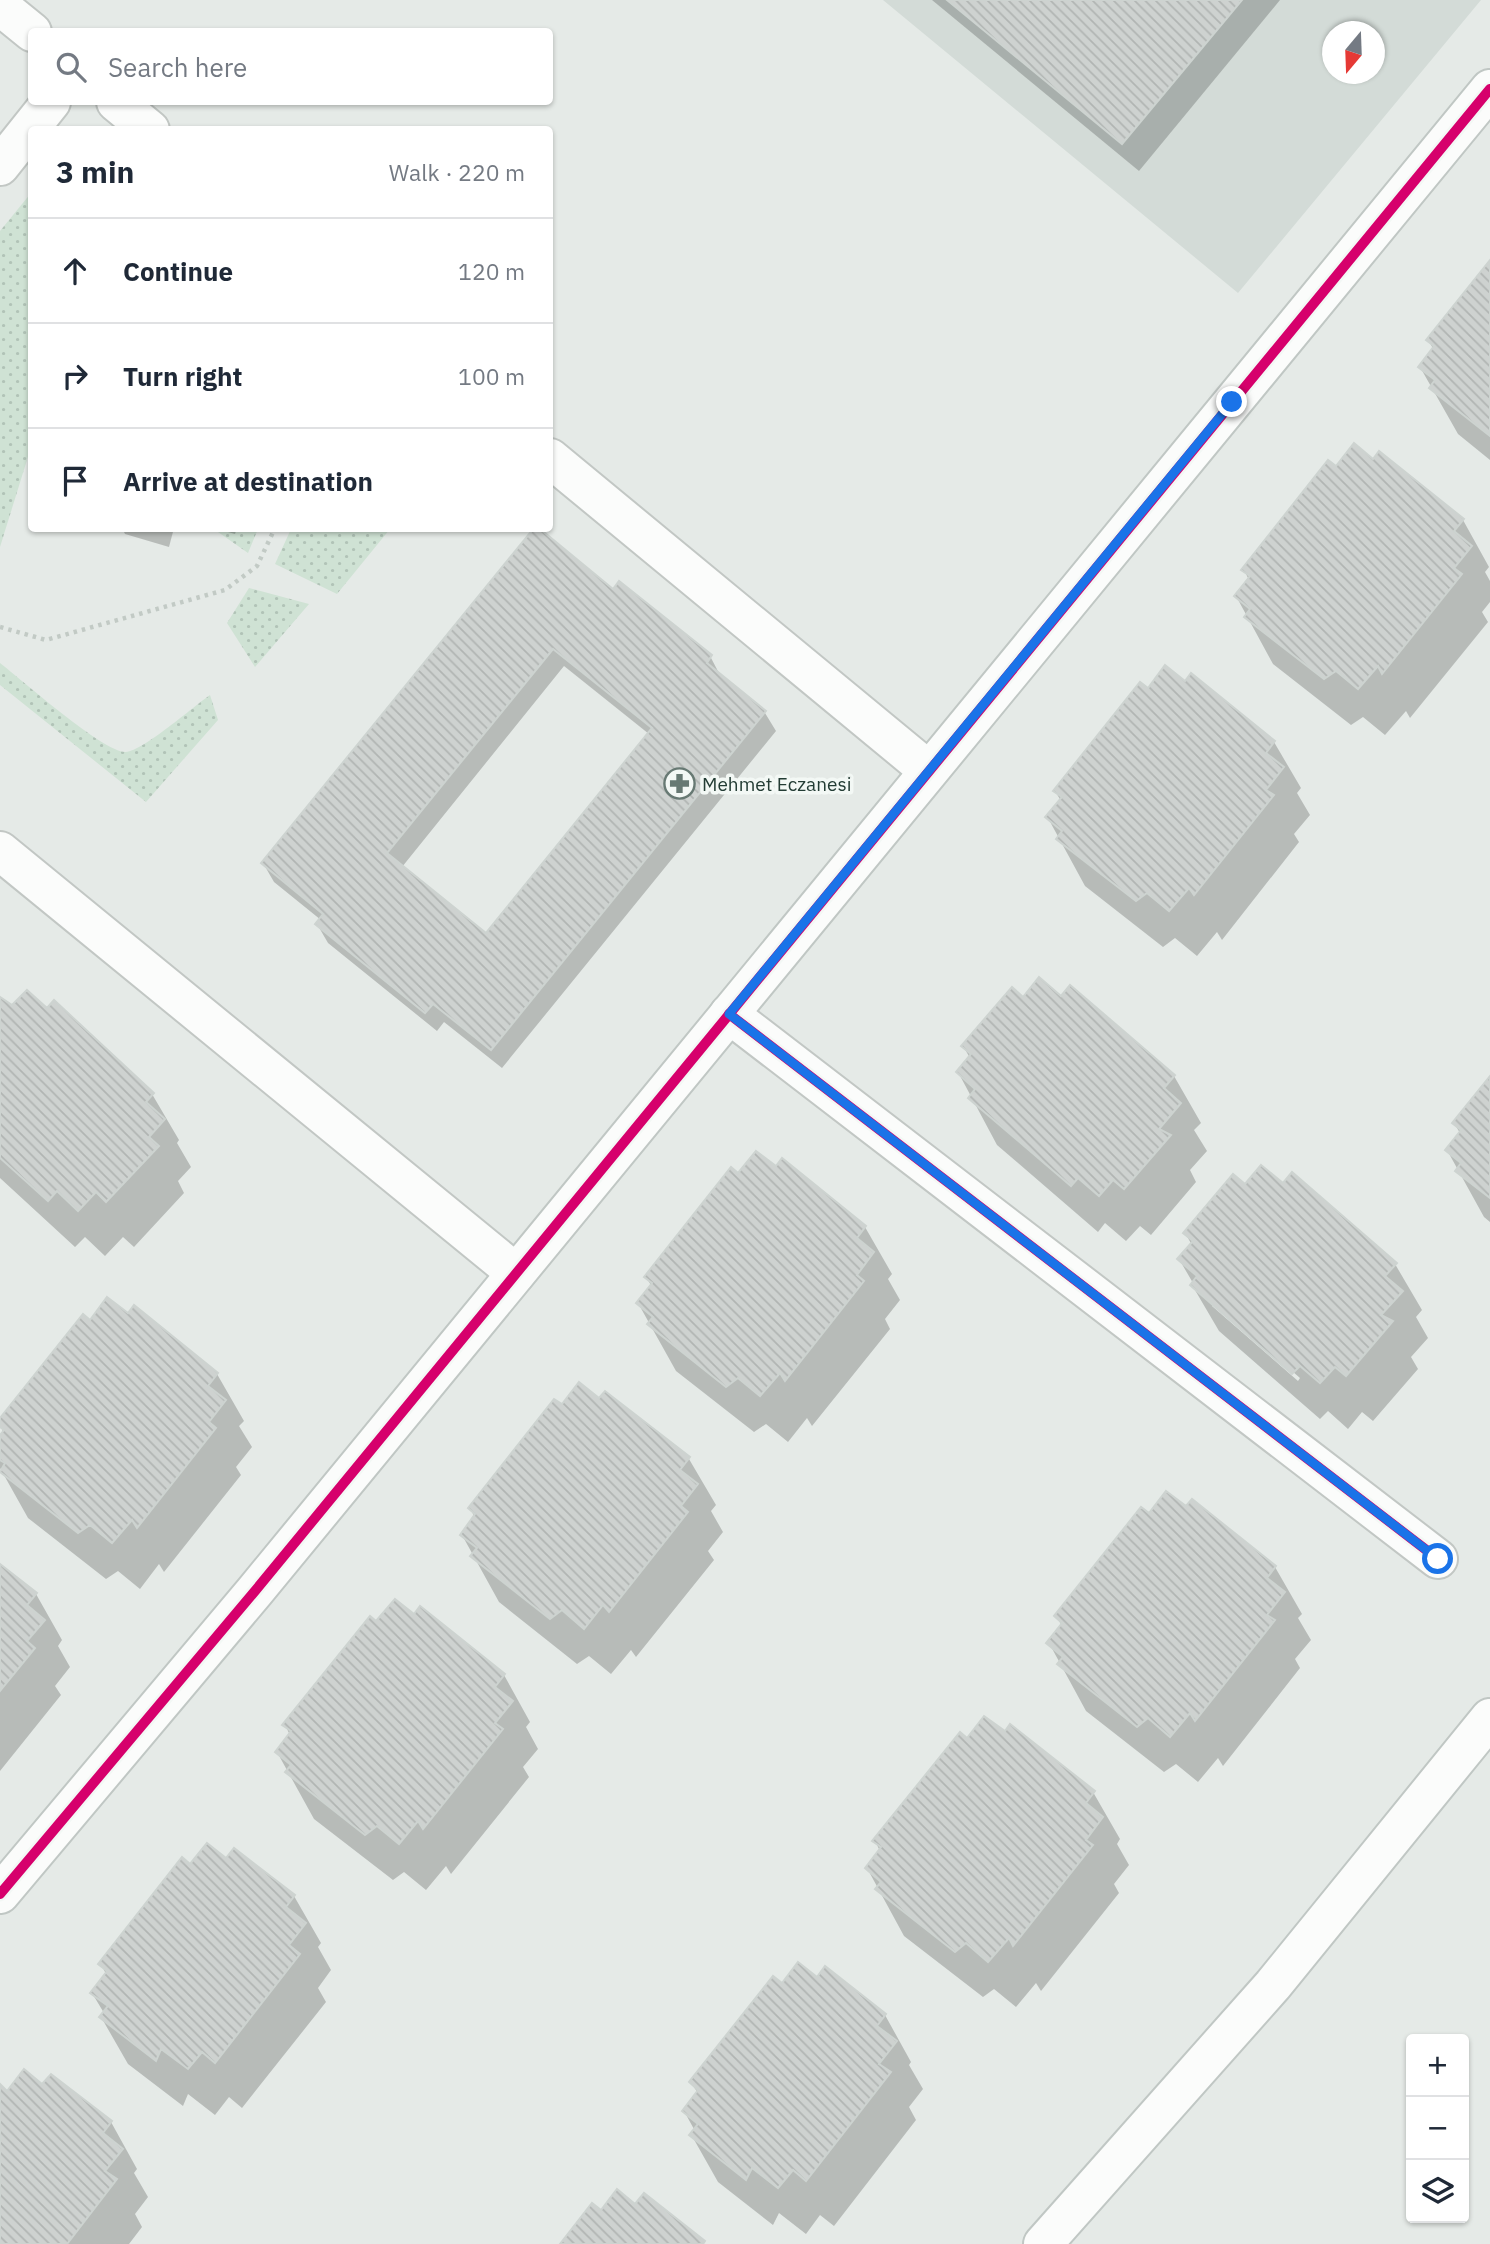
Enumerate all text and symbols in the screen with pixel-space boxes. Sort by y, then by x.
north arrow [1322,21,1385,84]
search box [28,28,553,105]
icon: search [52,48,90,86]
text: Search here [108,50,247,84]
text: 3 min [56,152,134,191]
text: Walk · 220 m [389,157,525,187]
icon: ahead [56,252,94,290]
text: Continue [123,254,233,288]
text: 120 m [458,256,525,286]
icon: right [56,357,94,395]
text: Turn right [123,359,242,393]
text: 100 m [458,361,525,391]
route end [1216,386,1247,417]
icon: arrive [56,462,94,500]
text: Arrive at destination [123,464,373,498]
pharmacy icon: Mehmet Eczanesi [662,767,696,801]
place label: Mehmet Eczanesi [702,772,851,796]
route start [1422,1543,1453,1574]
map controls [1406,2034,1469,2223]
button: + [1406,2034,1469,2097]
button: − [1406,2097,1469,2160]
button: layers [1406,2160,1469,2223]

